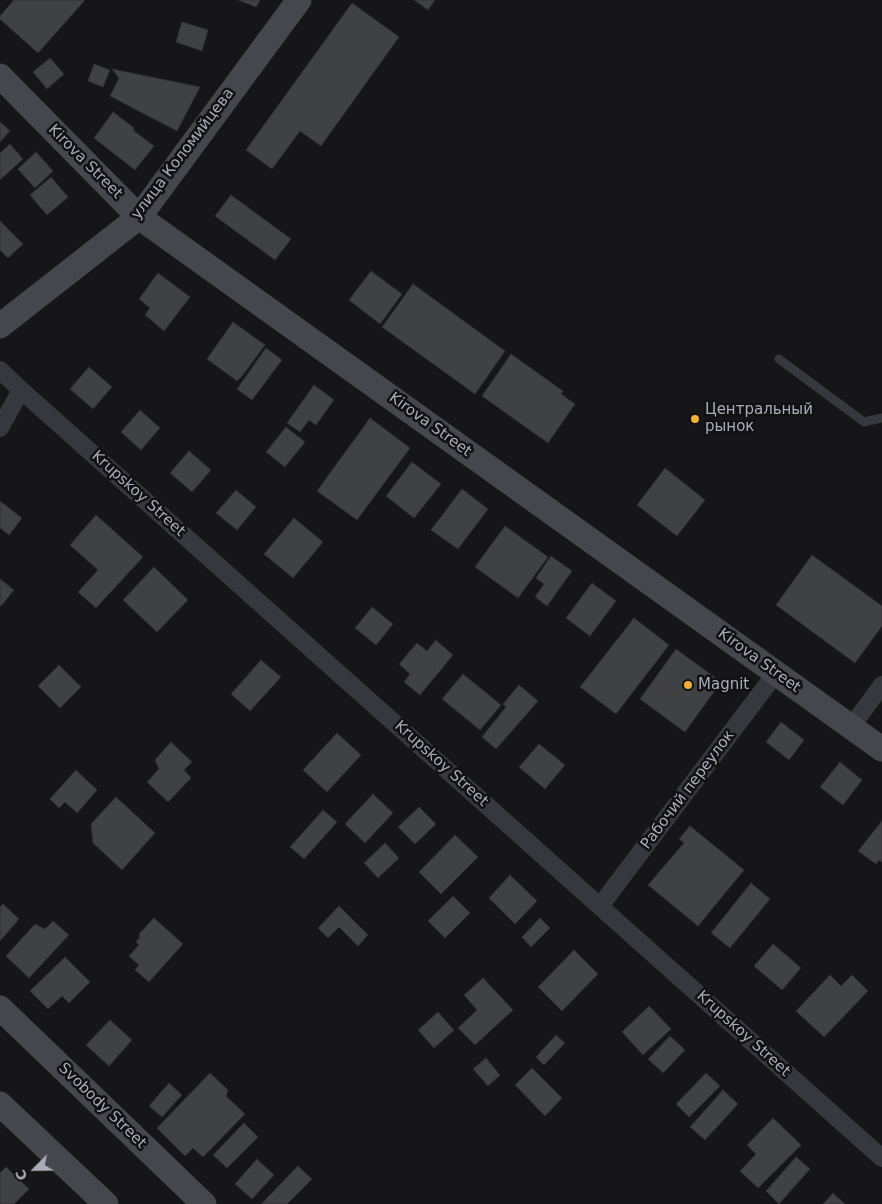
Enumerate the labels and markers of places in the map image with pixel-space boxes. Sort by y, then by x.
place label: Центральный рынок [705,401,813,436]
marker: Центральный рынок [689,413,701,425]
place label: Magnit [698,676,749,694]
marker: Magnit [682,679,694,691]

